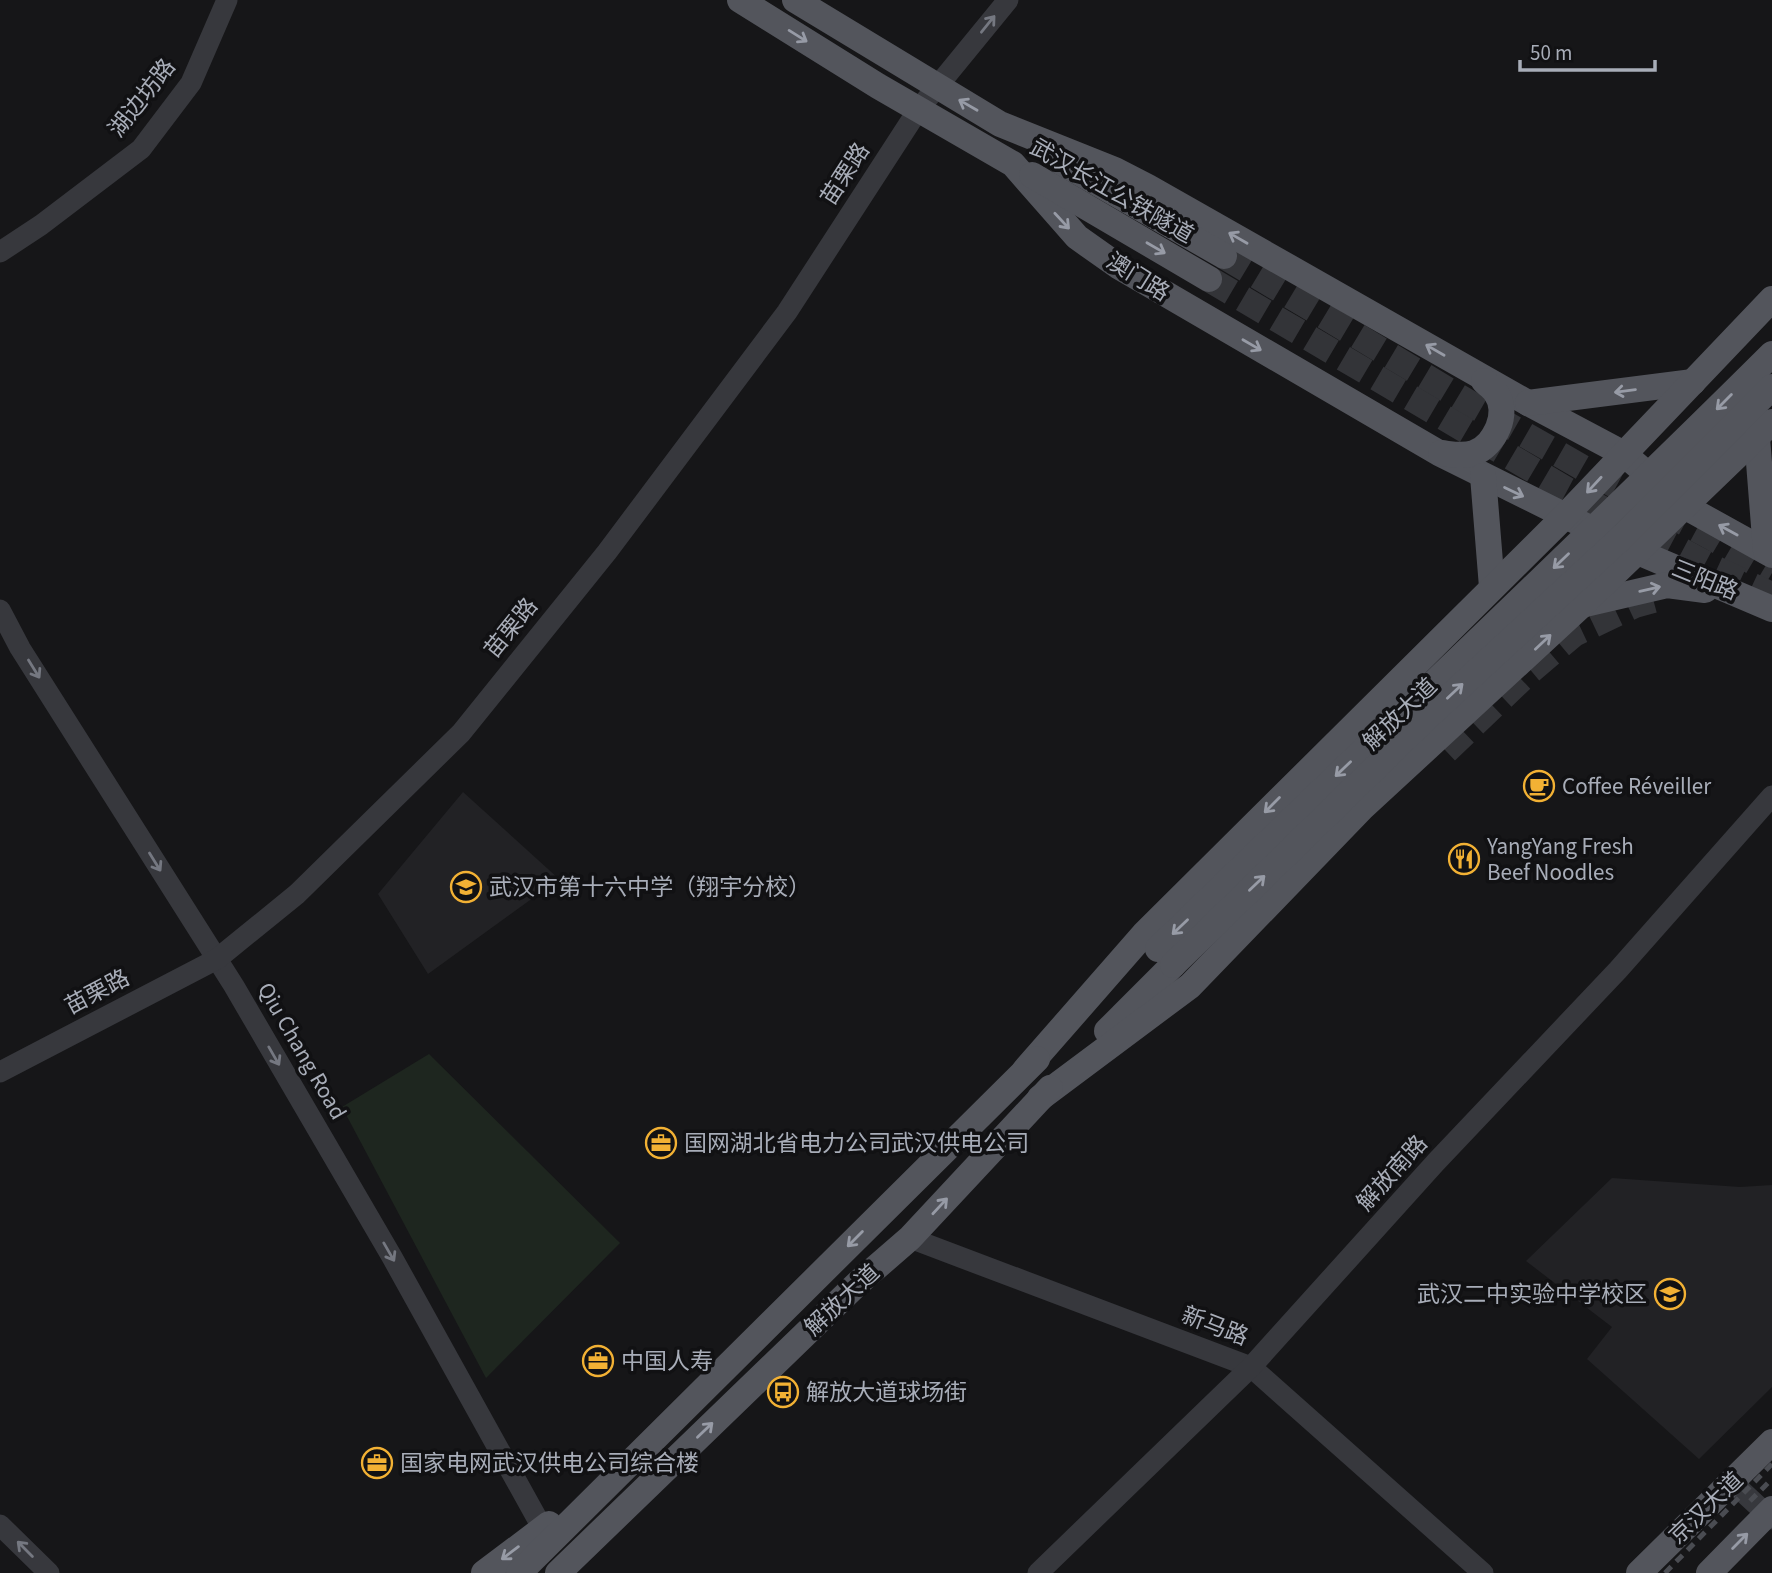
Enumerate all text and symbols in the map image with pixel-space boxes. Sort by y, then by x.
one-way arrow [980,16,996,34]
scale bar [1520,28,1655,72]
one-way arrow [787,30,807,44]
text: 50 m [1530,38,1572,68]
street label: 湖边坊路 [101,52,183,144]
one-way arrow [959,98,979,112]
street label: 武汉长江公铁隧道 [1024,131,1200,251]
street label: 苗栗路 [812,136,878,212]
one-way arrow [1054,212,1070,230]
one-way arrow [1228,231,1248,245]
one-way arrow [1146,241,1166,255]
street label: 澳门路 [1100,245,1176,309]
one-way arrow [1241,338,1261,352]
one-way arrow [1426,343,1446,357]
one-way arrow [1614,384,1637,397]
one-way arrow [1715,393,1732,410]
one-way arrow [1586,477,1603,494]
one-way arrow [1503,485,1524,499]
one-way arrow [1719,523,1739,537]
one-way arrow [1553,552,1570,569]
street label: 三阳路 [1667,552,1743,608]
one-way arrow [1638,582,1661,595]
street label: 苗栗路 [476,591,546,665]
one-way arrow [1534,633,1551,650]
one-way arrow [27,659,41,679]
street label: 解放大道 [1355,670,1445,758]
one-way arrow [1446,683,1464,699]
one-way arrow [1335,760,1352,777]
cafe icon: Coffee Réveiller [1522,769,1556,803]
place label: Coffee Réveiller [1562,770,1712,803]
one-way arrow [1264,797,1281,814]
place label: YangYang Fresh Beef Noodles [1486,830,1634,889]
restaurant icon: YangYang Fresh Beef Noodles [1447,842,1481,876]
one-way arrow [149,851,163,871]
school or university icon: 武汉市第十六中学（翔宇分校） [449,870,483,904]
place label: 武汉市第十六中学（翔宇分校） [489,871,811,904]
one-way arrow [1248,875,1265,892]
one-way arrow [1172,919,1189,936]
street label: 苗栗路 [59,961,135,1023]
street label: Qiu Chang Road [249,976,355,1126]
one-way arrow [267,1045,281,1065]
office icon: 国网湖北省电力公司武汉供电公司 [644,1126,678,1160]
place label: 国网湖北省电力公司武汉供电公司 [684,1127,1029,1160]
street label: 解放南路 [1349,1128,1435,1218]
one-way arrow [932,1197,948,1215]
one-way arrow [846,1231,863,1248]
one-way arrow [382,1242,396,1262]
street label: 解放大道 [797,1257,887,1343]
school or university icon: 武汉二中实验中学校区 [1653,1277,1687,1311]
place label: 武汉二中实验中学校区 [1417,1278,1647,1311]
street label: 新马路 [1177,1298,1253,1354]
office icon: 中国人寿 [581,1344,615,1378]
place label: 中国人寿 [621,1345,713,1378]
bus stop icon: 解放大道球场街 [766,1375,800,1409]
place label: 解放大道球场街 [806,1376,967,1409]
one-way arrow [696,1422,713,1439]
office icon: 国家电网武汉供电公司综合楼 [360,1446,394,1480]
place label: 国家电网武汉供电公司综合楼 [400,1447,699,1480]
street label: 京汉大道 [1661,1464,1751,1552]
one-way arrow [1732,1533,1749,1550]
one-way arrow [16,1540,33,1557]
one-way arrow [501,1546,520,1560]

